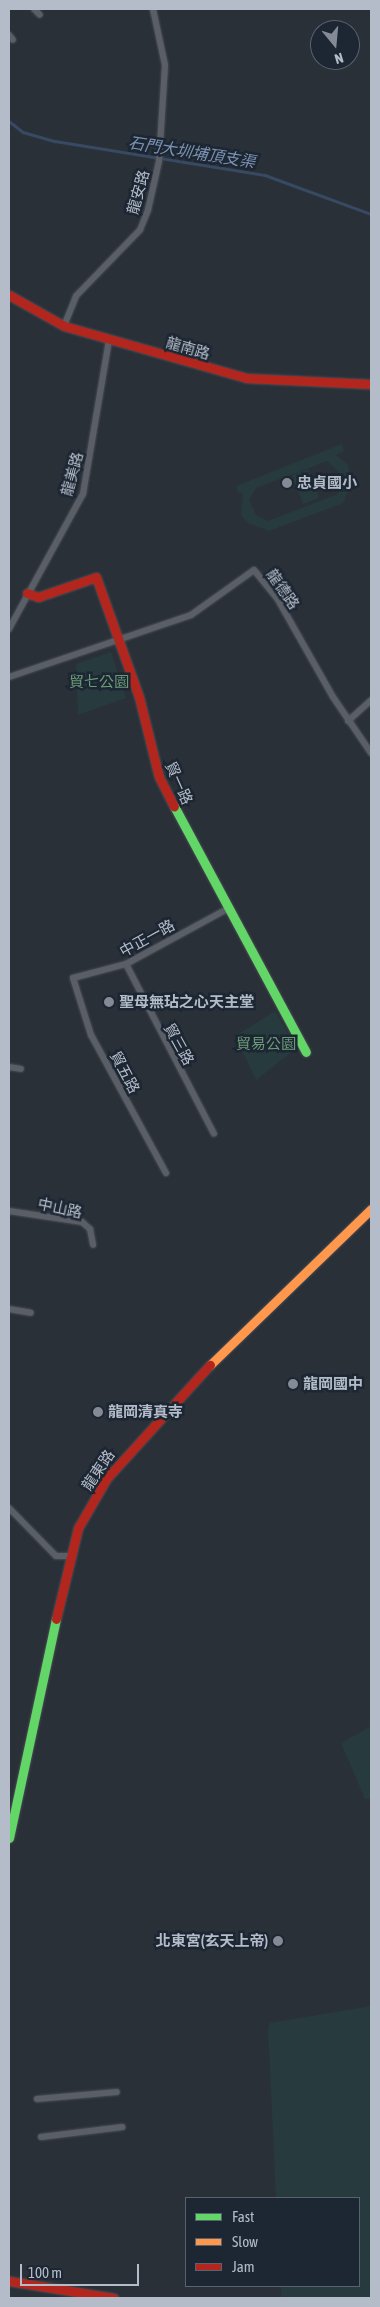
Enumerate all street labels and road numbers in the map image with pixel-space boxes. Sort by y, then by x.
street label: 龍安路 [123,168,153,216]
street label: 龍南路 [164,333,212,363]
street label: 龍美路 [57,450,87,498]
street label: 龍德路 [263,565,303,613]
street label: 貿一路 [162,759,196,807]
street label: 中正一路 [116,916,178,960]
street label: 貿三路 [160,1020,198,1068]
street label: 貿五路 [106,1048,144,1096]
street label: 中山路 [36,1195,84,1221]
street label: 龍東路 [78,1446,118,1494]

